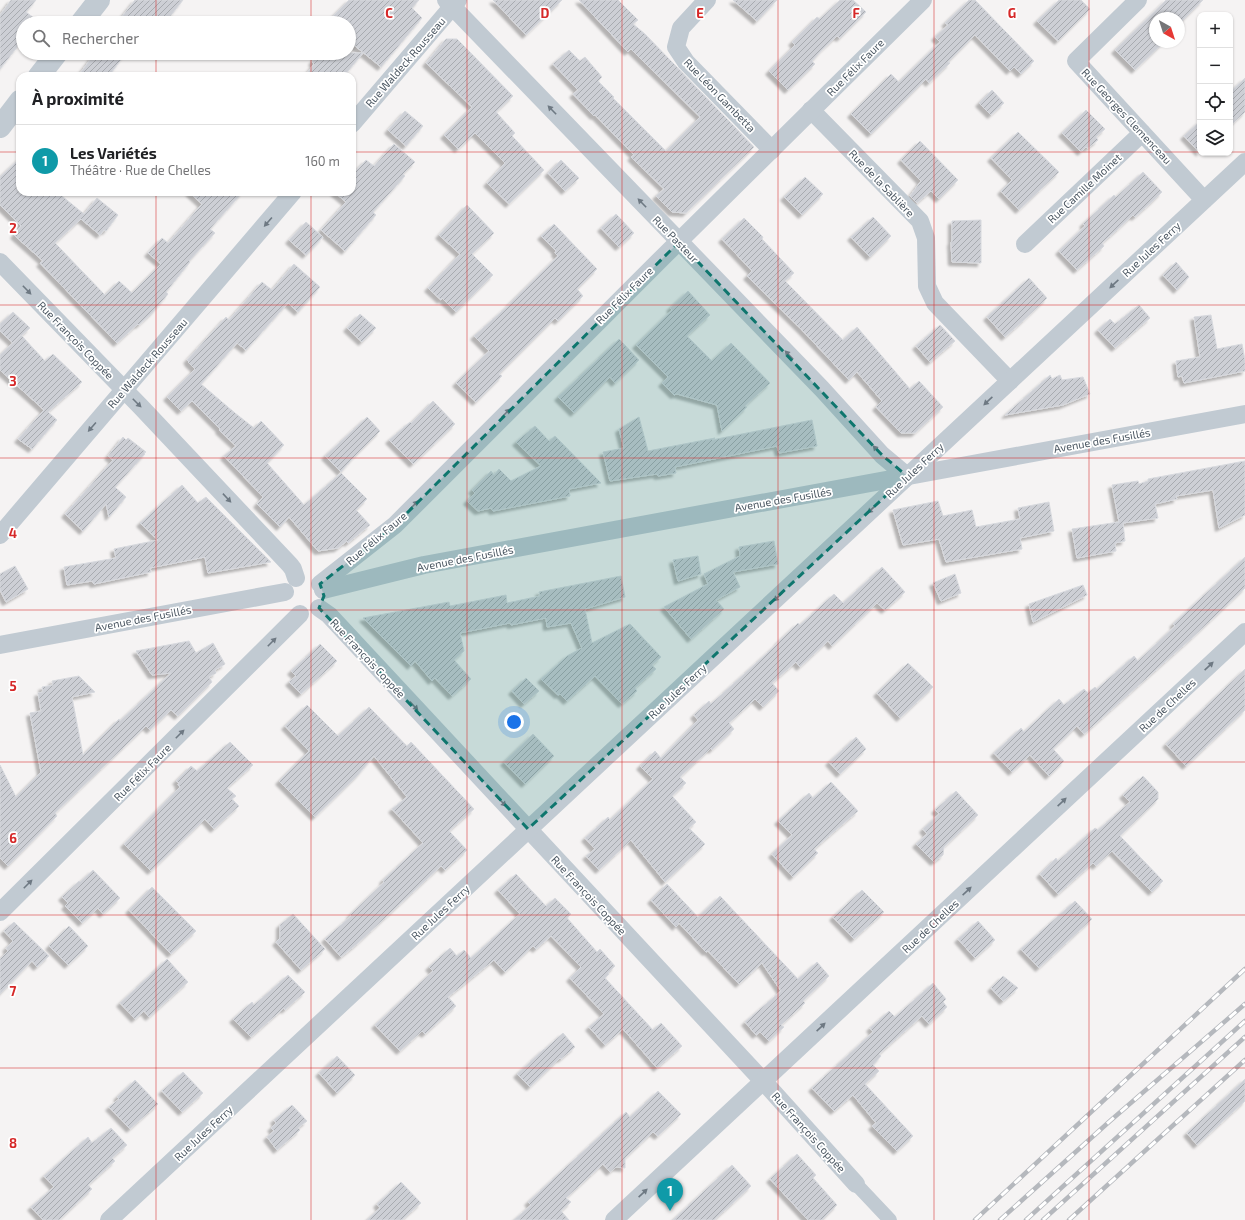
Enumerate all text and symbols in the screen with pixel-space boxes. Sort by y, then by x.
text: C [385,5,393,21]
text: D [541,5,550,21]
text: E [696,5,704,21]
text: F [852,5,860,21]
text: G [1008,5,1016,21]
north arrow [1149,12,1185,48]
map controls [1197,12,1233,156]
button: + [1197,12,1233,48]
street label: Rue Waldeck Rousseau [362,14,448,110]
search box [16,16,356,60]
icon: search [30,27,52,49]
text: Rechercher [62,29,139,47]
street label: Rue Félix Faure [824,36,886,98]
button: − [1197,48,1233,84]
street label: Rue Léon Gambetta [682,56,758,134]
street label: Rue Georges Clemenceau [1079,66,1175,166]
button: locate [1197,84,1233,120]
text: À proximité [32,88,124,108]
one-way arrow [547,105,557,115]
button: layers [1197,120,1233,156]
text: Les Variétés [70,144,157,162]
street label: Rue de la Sablière [847,147,917,219]
street label: Rue Camille Moinet [1044,150,1124,226]
text: 1 [42,153,48,169]
text: 160 m [305,153,340,169]
text: Théâtre · Rue de Chelles [70,162,211,178]
one-way arrow [638,199,647,208]
street label: Rue Pasteur [650,213,702,266]
one-way arrow [264,217,273,226]
street label: Rue Jules Ferry [1119,219,1183,279]
text: 2 [9,220,17,236]
street label: Rue Félix Faure [593,264,655,326]
one-way arrow [1109,279,1119,289]
one-way arrow [22,285,32,295]
street label: Rue François Coppée [35,298,117,382]
street label: Rue Waldeck Rousseau [104,315,190,411]
one-way arrow [784,350,794,360]
text: 3 [9,373,17,389]
one-way arrow [983,396,993,406]
one-way arrow [132,398,142,408]
one-way arrow [501,408,511,418]
one-way arrow [88,421,97,432]
street label: Avenue des Fusillés [1053,425,1152,455]
street label: Rue Jules Ferry [882,440,946,500]
one-way arrow [873,445,882,456]
street label: Avenue des Fusillés [734,484,833,514]
one-way arrow [222,493,231,503]
one-way arrow [409,500,419,510]
one-way arrow [867,504,878,513]
street label: Rue Félix Faure [343,509,409,567]
text: 4 [9,525,17,541]
street label: Avenue des Fusillés [416,542,515,574]
one-way arrow [772,593,783,602]
street label: Avenue des Fusillés [94,602,193,634]
street label: Rue François Coppée [327,616,408,701]
one-way arrow [267,637,277,647]
street label: Rue Jules Ferry [645,661,709,721]
one-way arrow [1204,662,1213,671]
street label: Rue de Chelles [1136,675,1198,735]
text: 5 [9,678,17,694]
one-way arrow [409,702,418,711]
your location [504,712,524,732]
one-way arrow [175,729,185,739]
street label: Rue Félix Faure [111,741,173,803]
one-way arrow [498,796,507,807]
one-way arrow [1057,797,1067,807]
text: 6 [9,830,17,846]
street label: Rue François Coppée [548,853,629,938]
one-way arrow [23,879,33,889]
street label: Rue Jules Ferry [408,882,472,942]
one-way arrow [962,886,972,896]
street label: Rue de Chelles [899,896,961,956]
text: 7 [10,983,17,999]
one-way arrow [816,1022,826,1032]
street label: Rue François Coppée [769,1089,848,1176]
street label: Rue Jules Ferry [171,1103,235,1163]
text: 8 [9,1135,17,1151]
pin: 1 [657,1178,683,1211]
one-way arrow [638,1189,648,1198]

